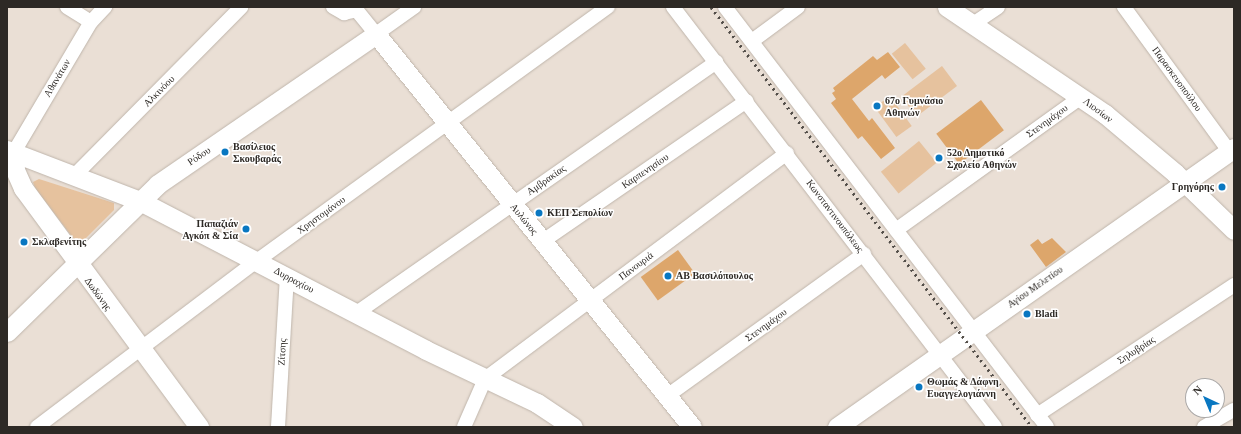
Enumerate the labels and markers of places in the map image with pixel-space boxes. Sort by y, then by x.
place label: 67ο Γυμνάσιο Αθηνών [885,94,943,118]
marker: 67ο Γυμνάσιο Αθηνών [872,101,882,111]
place label: Βασίλειος Σκουβαράς [233,140,281,164]
place label: 52ο Δημοτικό Σχολείο Αθηνών [947,146,1017,170]
marker: Βασίλειος Σκουβαράς [220,147,230,157]
marker: 52ο Δημοτικό Σχολείο Αθηνών [934,153,944,163]
place label: Γρηγόρης [1172,181,1214,193]
marker: Γρηγόρης [1217,182,1227,192]
place label: ΚΕΠ Σεπολίων [547,207,613,219]
marker: ΚΕΠ Σεπολίων [534,208,544,218]
place label: Παπαζιάν Αγκόπ & Σία [182,217,238,240]
marker: Παπαζιάν Αγκόπ & Σία [241,224,251,234]
place label: Σκλαβενίτης [32,236,86,248]
marker: Σκλαβενίτης [19,237,29,247]
place label: ΑΒ Βασιλόπουλος [676,270,753,282]
marker: ΑΒ Βασιλόπουλος [663,271,673,281]
place label: Bladi [1035,308,1058,320]
marker: Bladi [1022,309,1032,319]
place label: Θωμάς & Δάφνη Ευαγγελογιάννη [927,375,999,398]
marker: Θωμάς & Δάφνη Ευαγγελογιάννη [914,382,924,392]

